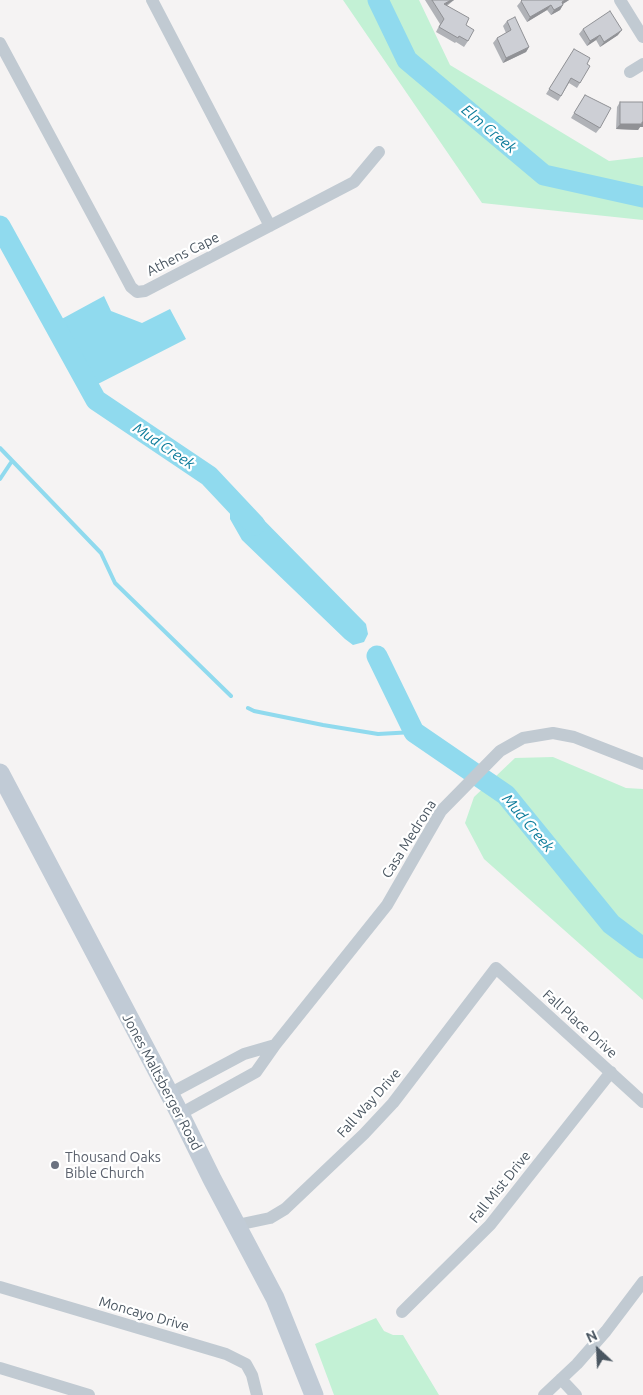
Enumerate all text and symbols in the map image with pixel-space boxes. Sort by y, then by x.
water label: Elm Creek [458,101,520,157]
street label: Athens Cape [144,229,222,279]
water label: Mud Creek [130,419,198,473]
water label: Mud Creek [498,790,558,856]
street label: Casa Medrona [378,797,440,881]
street label: Fall Place Drive [539,986,621,1062]
street label: Jones Maltsberger Road [119,1011,205,1153]
street label: Fall Way Drive [333,1065,405,1141]
street label: Fall Mist Drive [466,1148,534,1226]
place label: Thousand Oaks Bible Church [65,1149,161,1182]
marker: Thousand Oaks Bible Church [49,1159,61,1171]
street label: Moncayo Drive [97,1293,191,1335]
north arrow [573,1325,623,1375]
text: N [584,1327,600,1346]

